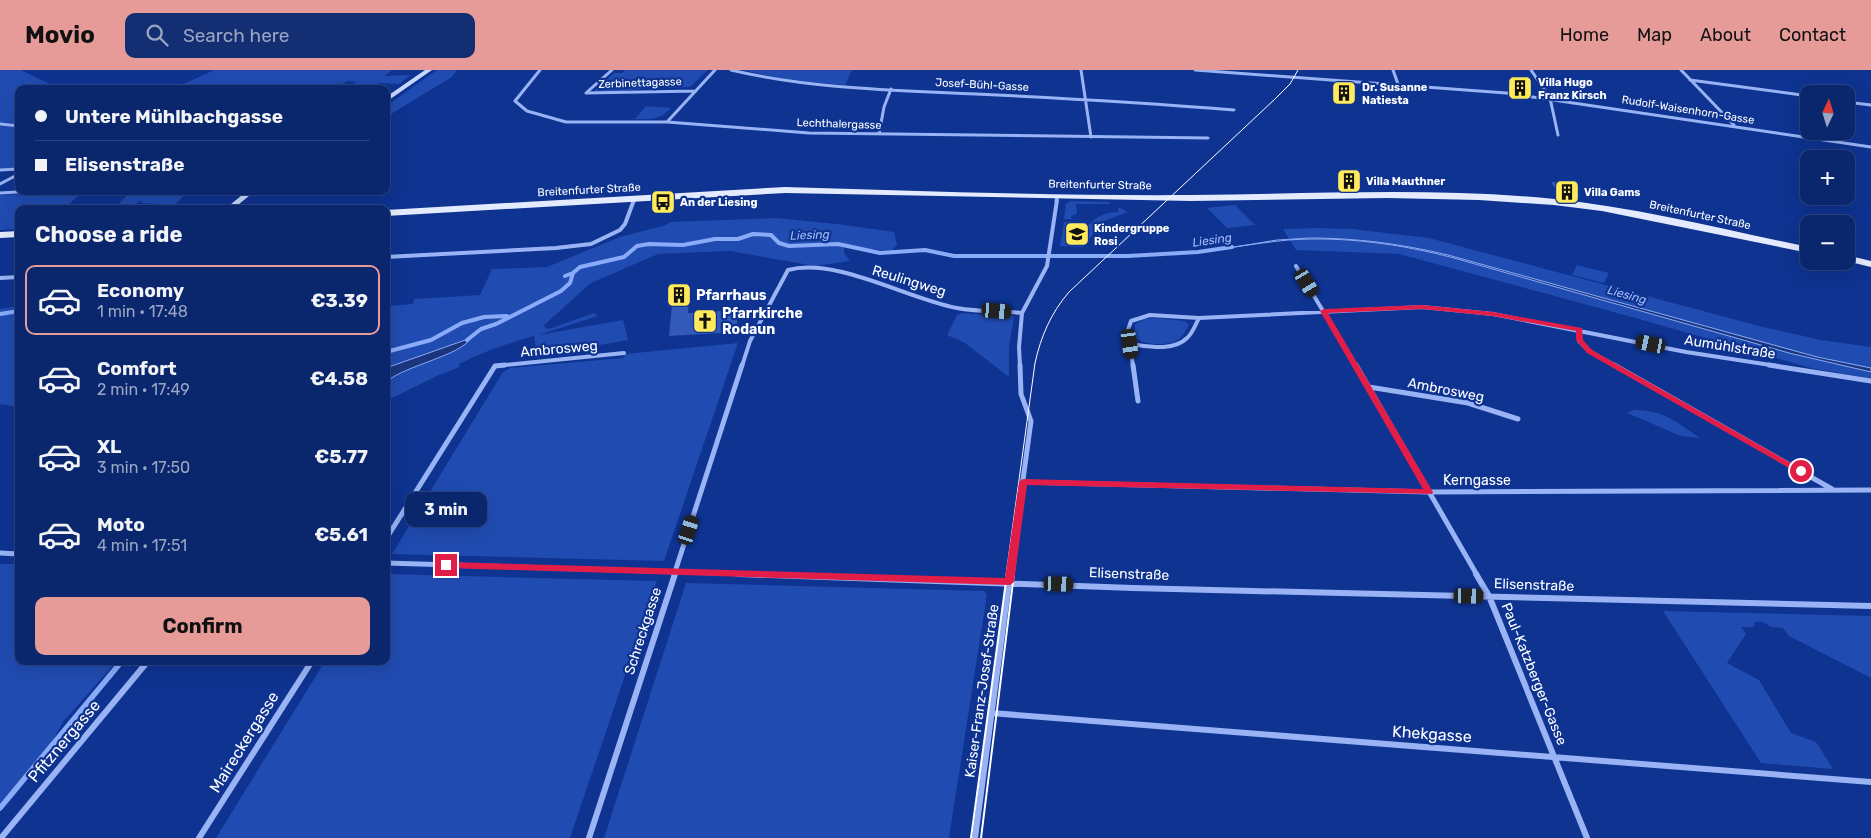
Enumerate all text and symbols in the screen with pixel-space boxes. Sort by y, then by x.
search box [125,13,475,58]
text: Movio [25,21,95,49]
icon: search [143,21,171,49]
text: Search here [183,24,289,47]
text: Home [1560,24,1609,46]
text: Map [1637,24,1672,46]
text: About [1700,24,1751,46]
text: Contact [1779,24,1846,46]
street label: Zerbinettagasse [598,75,682,91]
building icon: Villa Hugo Franz Kirsch [1507,75,1533,101]
street label: Josef-Bühl-Gasse [935,76,1029,94]
place label: Villa Hugo Franz Kirsch [1538,76,1607,102]
building icon: Dr. Susanne Natiesta [1331,80,1357,106]
place label: Dr. Susanne Natiesta [1362,81,1428,107]
north arrow [1800,85,1855,140]
map controls [1800,85,1855,270]
street label: Rudolf-Waisenhorn-Gasse [1621,93,1755,127]
text: Untere Mühlbachgasse [65,105,283,128]
street label: Lechthalergasse [796,116,882,132]
button: + [1800,150,1855,205]
text: Elisenstraße [65,153,184,176]
building icon: Villa Mauthner [1336,168,1362,194]
place label: Villa Mauthner [1366,175,1445,188]
street label: Breitenfurter Straße [1048,178,1152,192]
building icon: Villa Gams [1554,179,1580,205]
street label: Breitenfurter Straße [537,181,641,199]
place label: Villa Gams [1584,186,1640,199]
bus stop icon: An der Liesing [650,189,676,215]
place label: An der Liesing [680,196,757,209]
street label: Breitenfurter Straße [1648,198,1752,232]
button: − [1800,215,1855,270]
text: Choose a ride [35,221,182,248]
school or university icon: Kindergruppe Rosi [1064,221,1090,247]
place label: Kindergruppe Rosi [1094,222,1170,248]
water label: Liesing [790,227,830,243]
water label: Liesing [1191,230,1233,250]
street label: Reulingweg [870,262,948,300]
car [1292,266,1321,300]
icon: car [37,278,82,323]
text: Economy [97,279,184,302]
building icon: Pfarrhaus [666,282,692,308]
water label: Liesing [1606,283,1648,307]
place label: Pfarrhaus [696,287,767,304]
text: €3.39 [310,289,368,312]
text: 1 min · 17:48 [97,302,188,321]
car [981,302,1012,320]
place label: Pfarrkirche Rodaun [722,305,803,338]
church icon: Pfarrkirche Rodaun [692,308,718,334]
car [1120,328,1139,360]
street label: Aumühlstraße [1683,331,1777,363]
car [1634,334,1667,354]
street label: Ambrosweg [520,337,598,361]
icon: car [37,356,82,401]
text: Comfort [97,357,177,380]
text: €4.58 [310,367,368,390]
street label: Ambrosweg [1406,374,1486,406]
text: 2 min · 17:49 [97,380,190,399]
icon: car [37,434,82,479]
text: XL [97,435,121,458]
text: €5.77 [314,445,368,468]
text: 3 min · 17:50 [97,458,190,477]
route start [1790,460,1812,482]
street label: Kerngasse [1443,472,1511,489]
callout: 3 min [405,492,487,528]
text: 3 min [424,500,468,519]
icon: car [37,512,82,557]
text: Moto [97,513,145,536]
car [677,513,700,547]
text: €5.61 [314,523,368,546]
text: 4 min · 17:51 [97,536,187,555]
route end [435,554,457,576]
street label: Elisenstraße [1089,564,1170,584]
street label: Elisenstraße [1494,575,1575,595]
car [1043,576,1074,592]
street label: Schreckgasse [621,585,665,677]
car [1453,588,1484,604]
button: Confirm [35,597,370,655]
street label: Paul-Katzberger-Gasse [1498,600,1570,748]
street label: Kaiser-Franz-Josef-Straße [961,603,1003,779]
street label: Maireckergasse [205,688,283,796]
street label: Pfitznergasse [24,696,104,786]
street label: Khekgasse [1392,722,1473,746]

